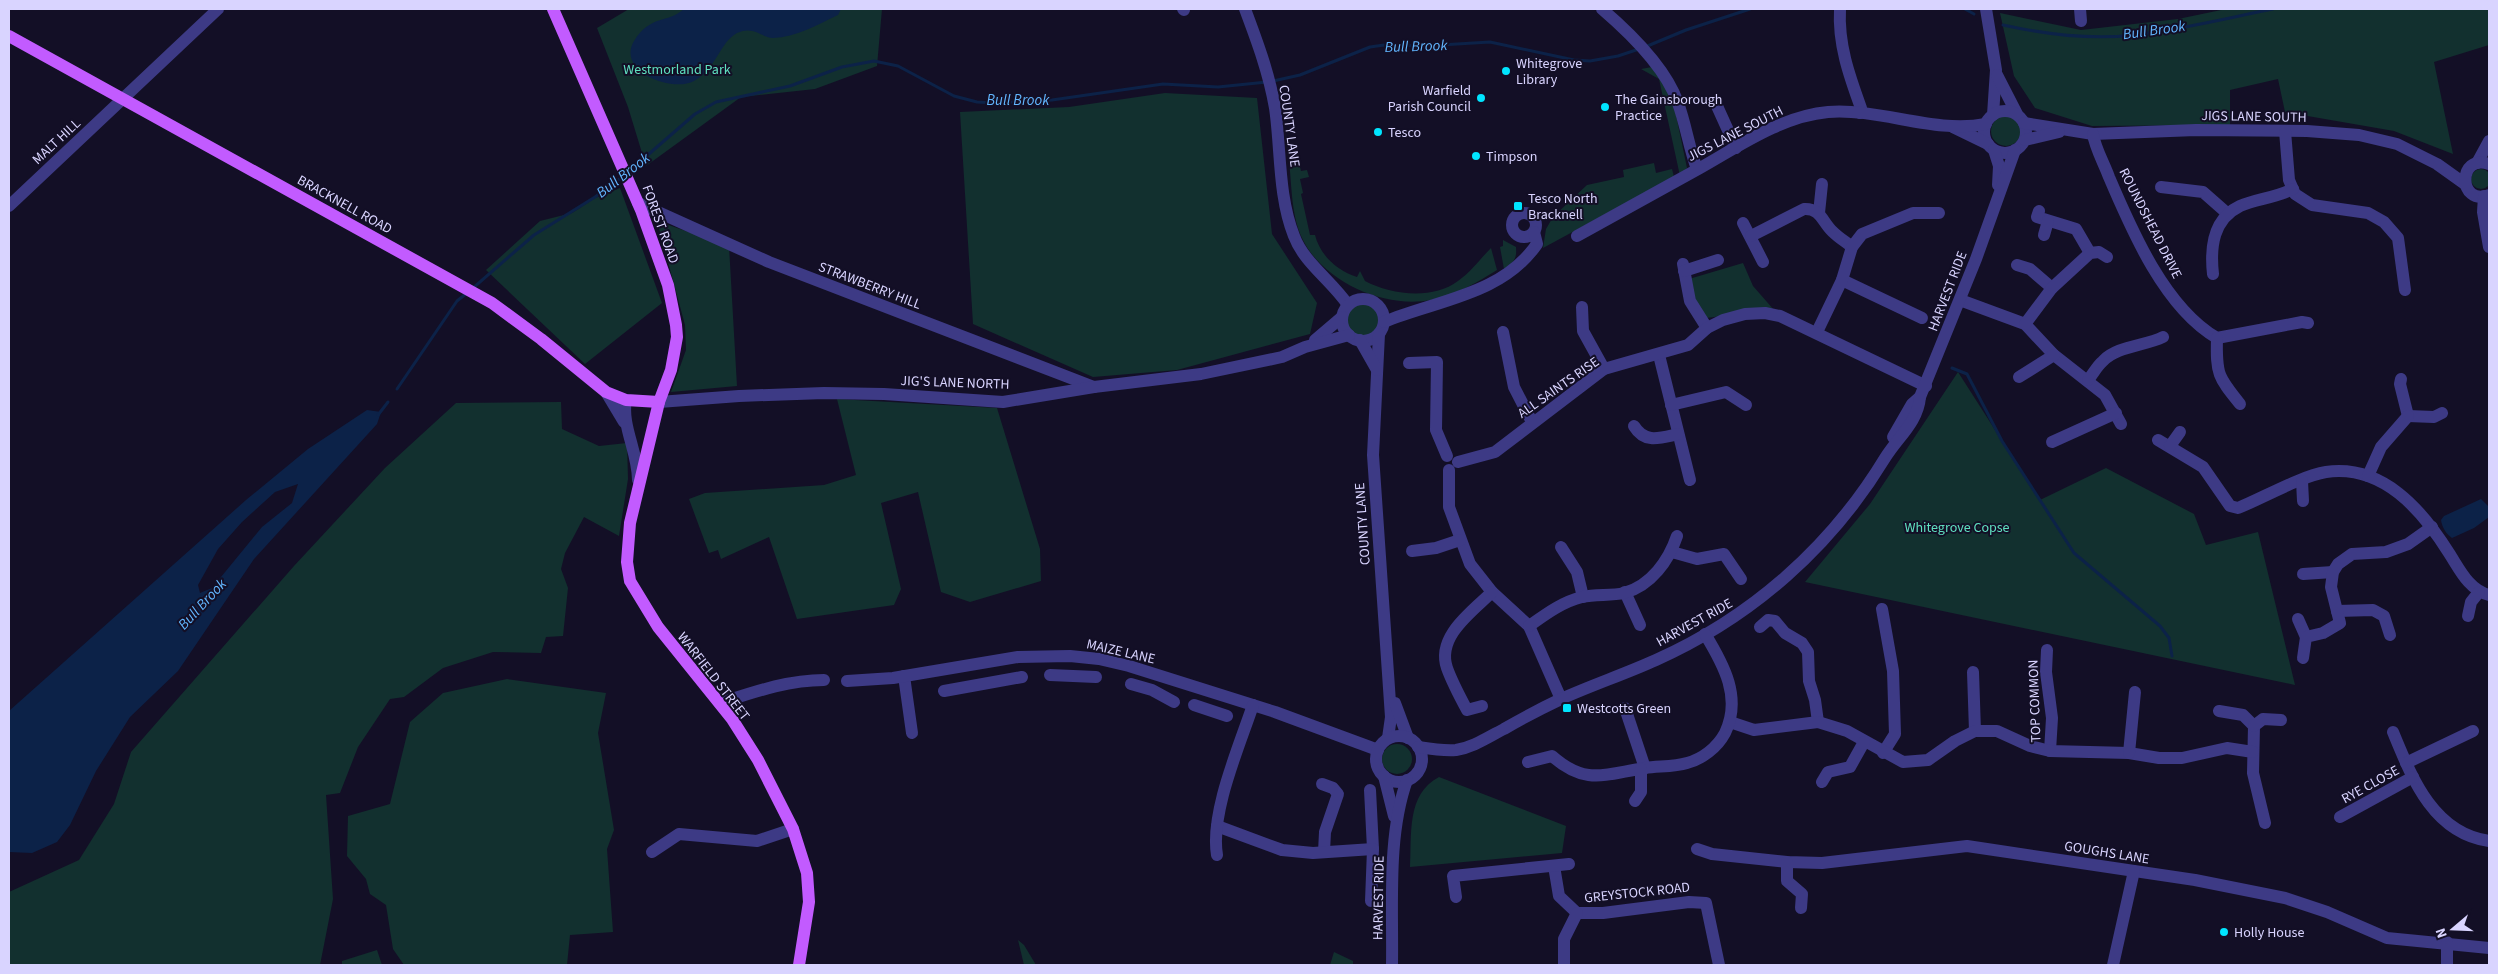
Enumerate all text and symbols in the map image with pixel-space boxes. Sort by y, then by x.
water label: Bull Brook [2121,16,2188,45]
water label: Bull Brook [1384,35,1449,58]
place label: Whitegrove Library [1516,54,1582,90]
park label: Westmorland Park [623,60,731,80]
marker: Whitegrove Library [1500,65,1512,77]
place label: Warfield Parish Council [1388,81,1471,117]
street label: COUNTY LANE [1273,84,1305,168]
water label: Bull Brook [987,90,1050,111]
place label: The Gainsborough Practice [1615,90,1722,126]
marker: Warfield Parish Council [1475,92,1487,104]
marker: The Gainsborough Practice [1599,101,1611,113]
street label: JIGS LANE SOUTH [1684,101,1787,167]
street label: JIGS LANE SOUTH [2201,106,2307,128]
street label: MALT HILL [28,114,85,169]
place label: Tesco [1388,123,1421,143]
marker: Tesco [1372,126,1384,138]
water label: Bull Brook [592,147,655,203]
place label: Timpson [1486,147,1537,167]
marker: Timpson [1470,150,1482,162]
street label: ROUNDSHEAD DRIVE [2114,165,2187,282]
street label: BRACKNELL ROAD [293,170,396,239]
street label: FOREST ROAD [637,182,684,266]
place label: Tesco North Bracknell [1528,189,1598,225]
marker: Tesco North Bracknell [1512,200,1524,212]
street label: HARVEST RIDE [1923,248,1972,334]
street label: STRAWBERRY HILL [815,257,924,315]
street label: ALL SAINTS RISE [1514,352,1603,423]
street label: JIG'S LANE NORTH [900,371,1010,395]
street label: COUNTY LANE [1350,482,1376,566]
park label: Whitegrove Copse [1904,518,2010,538]
water label: Bull Brook [173,574,232,634]
street label: HARVEST RIDE [1653,594,1736,652]
street label: WARFIELD STREET [672,628,755,726]
street label: MAIZE LANE [1084,634,1157,670]
street label: TOP COMMON [2024,659,2046,743]
place label: Westcotts Green [1577,699,1671,719]
marker: Westcotts Green [1561,702,1573,714]
street label: RYE CLOSE [2338,761,2403,809]
street label: GOUGHS LANE [2063,836,2151,870]
street label: HARVEST RIDE [1368,856,1390,940]
street label: GREYSTOCK ROAD [1583,877,1691,908]
north arrow [2428,904,2478,954]
place label: Holly House [2234,923,2304,943]
text: N [2431,925,2453,941]
marker: Holly House [2218,926,2230,938]

